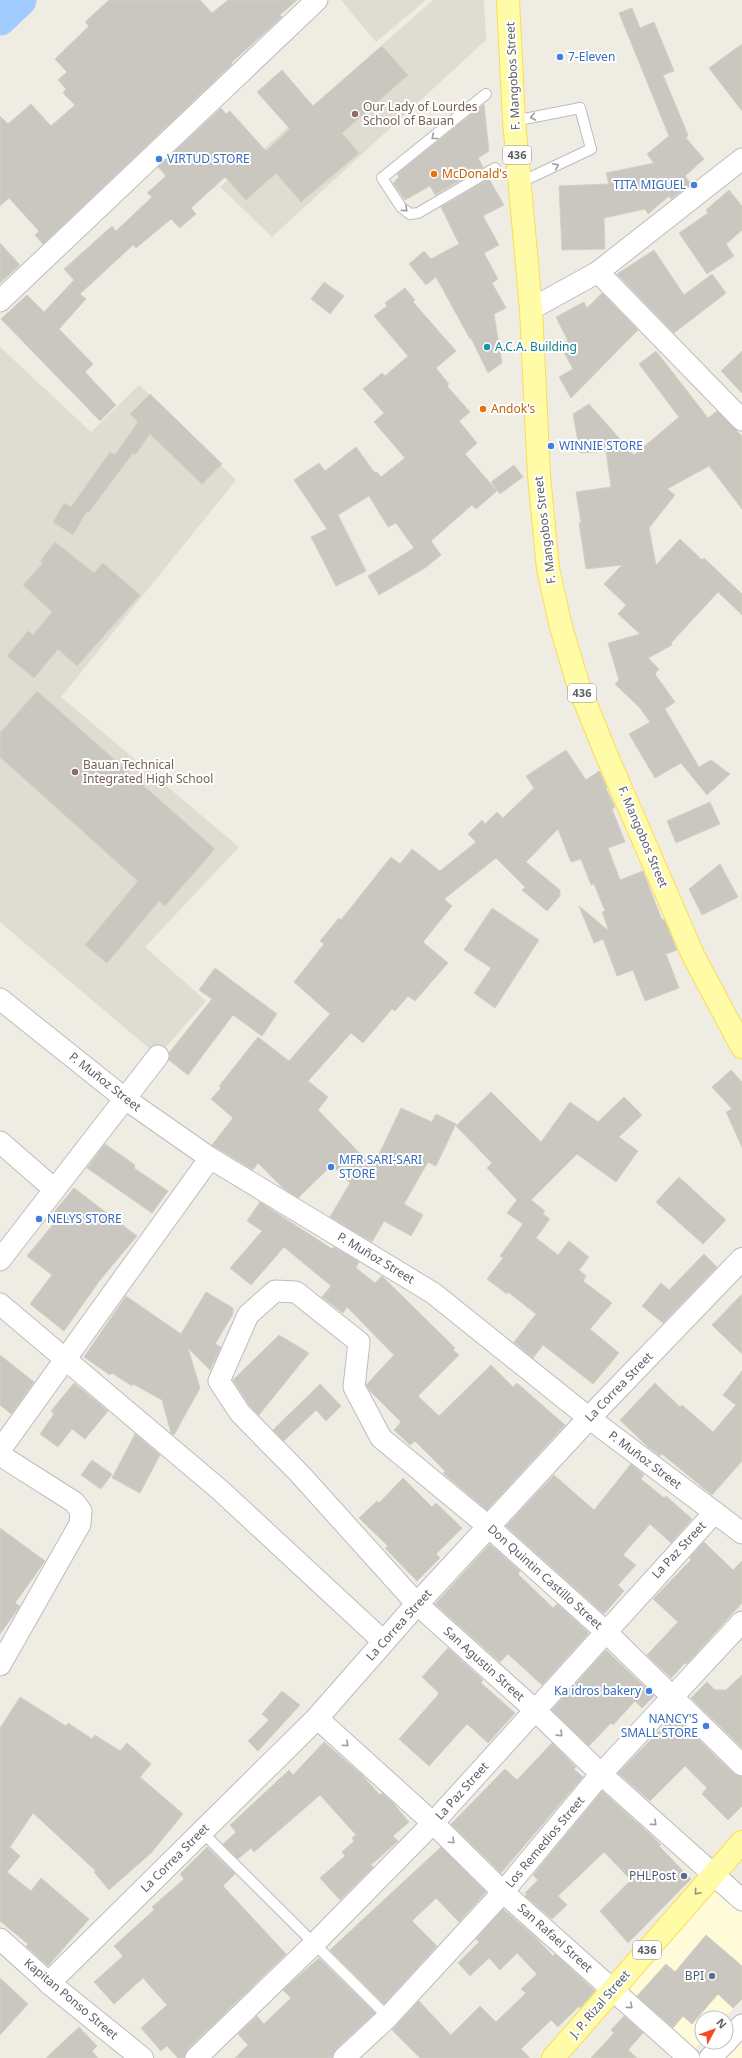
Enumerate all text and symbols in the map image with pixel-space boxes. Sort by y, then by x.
street label: F. Mangobos Street [501,21,524,131]
place label: 7-Eleven [568,48,615,65]
marker: 7-Eleven [555,52,565,62]
place label: Our Lady of Lourdes School of Bauan [363,98,478,129]
marker: Our Lady of Lourdes School of Bauan [350,109,360,119]
one-way arrow [530,113,536,121]
one-way arrow [431,132,438,139]
road number: 436 [503,146,531,164]
place label: VIRTUD STORE [167,150,250,167]
marker: VIRTUD STORE [154,154,164,164]
one-way arrow [552,163,559,171]
place label: McDonald's [442,165,508,182]
marker: McDonald's [429,169,439,179]
place label: TITA MIGUEL [613,176,686,193]
marker: TITA MIGUEL [689,180,699,190]
one-way arrow [400,205,408,212]
place label: A.C.A. Building [495,338,577,355]
marker: A.C.A. Building [482,342,492,352]
place label: Andok's [491,400,535,417]
marker: Andok's [478,404,488,414]
place label: WINNIE STORE [559,437,643,454]
marker: WINNIE STORE [546,441,556,451]
street label: F. Mangobos Street [529,475,560,585]
road number: 436 [568,684,596,702]
place label: Bauan Technical Integrated High School [83,756,213,787]
marker: Bauan Technical Integrated High School [70,767,80,777]
street label: F. Mangobos Street [614,784,673,891]
street label: P. Muñoz Street [66,1048,145,1116]
place label: MFR SARI-SARI STORE [339,1151,422,1182]
marker: MFR SARI-SARI STORE [326,1162,336,1172]
place label: NELYS STORE [47,1210,122,1227]
marker: NELYS STORE [34,1214,44,1224]
street label: P. Muñoz Street [335,1228,419,1288]
street label: La Correa Street [581,1348,657,1425]
street label: P. Muñoz Street [605,1427,686,1493]
street label: La Paz Street [648,1517,710,1582]
street label: Don Quintin Castillo Street [484,1520,607,1633]
street label: La Correa Street [362,1585,436,1664]
street label: San Agustin Street [440,1623,529,1705]
place label: Ka idros bakery [554,1682,642,1699]
marker: Ka idros bakery [644,1686,654,1696]
place label: NANCY'S SMALL STORE [621,1710,698,1741]
marker: NANCY'S SMALL STORE [701,1721,711,1731]
one-way arrow [555,1729,563,1737]
one-way arrow [341,1739,349,1747]
street label: La Paz Street [431,1758,493,1823]
street label: Los Remedios Street [501,1792,588,1891]
one-way arrow [650,1818,657,1825]
street label: La Correa Street [137,1819,213,1896]
one-way arrow [447,1836,455,1844]
place label: PHLPost [629,1867,677,1884]
marker: PHLPost [679,1871,689,1881]
one-way arrow [695,1887,702,1895]
street label: San Rafael Street [514,1899,597,1976]
road number: 436 [633,1941,661,1959]
street label: Kapitan Ponso Street [21,1954,122,2043]
street label: J. P. Rizal Street [565,1966,634,2042]
place label: BPI [685,1967,704,1984]
marker: BPI [707,1971,717,1981]
one-way arrow [625,2001,632,2008]
north arrow [694,2010,734,2050]
text: N [713,2015,731,2031]

